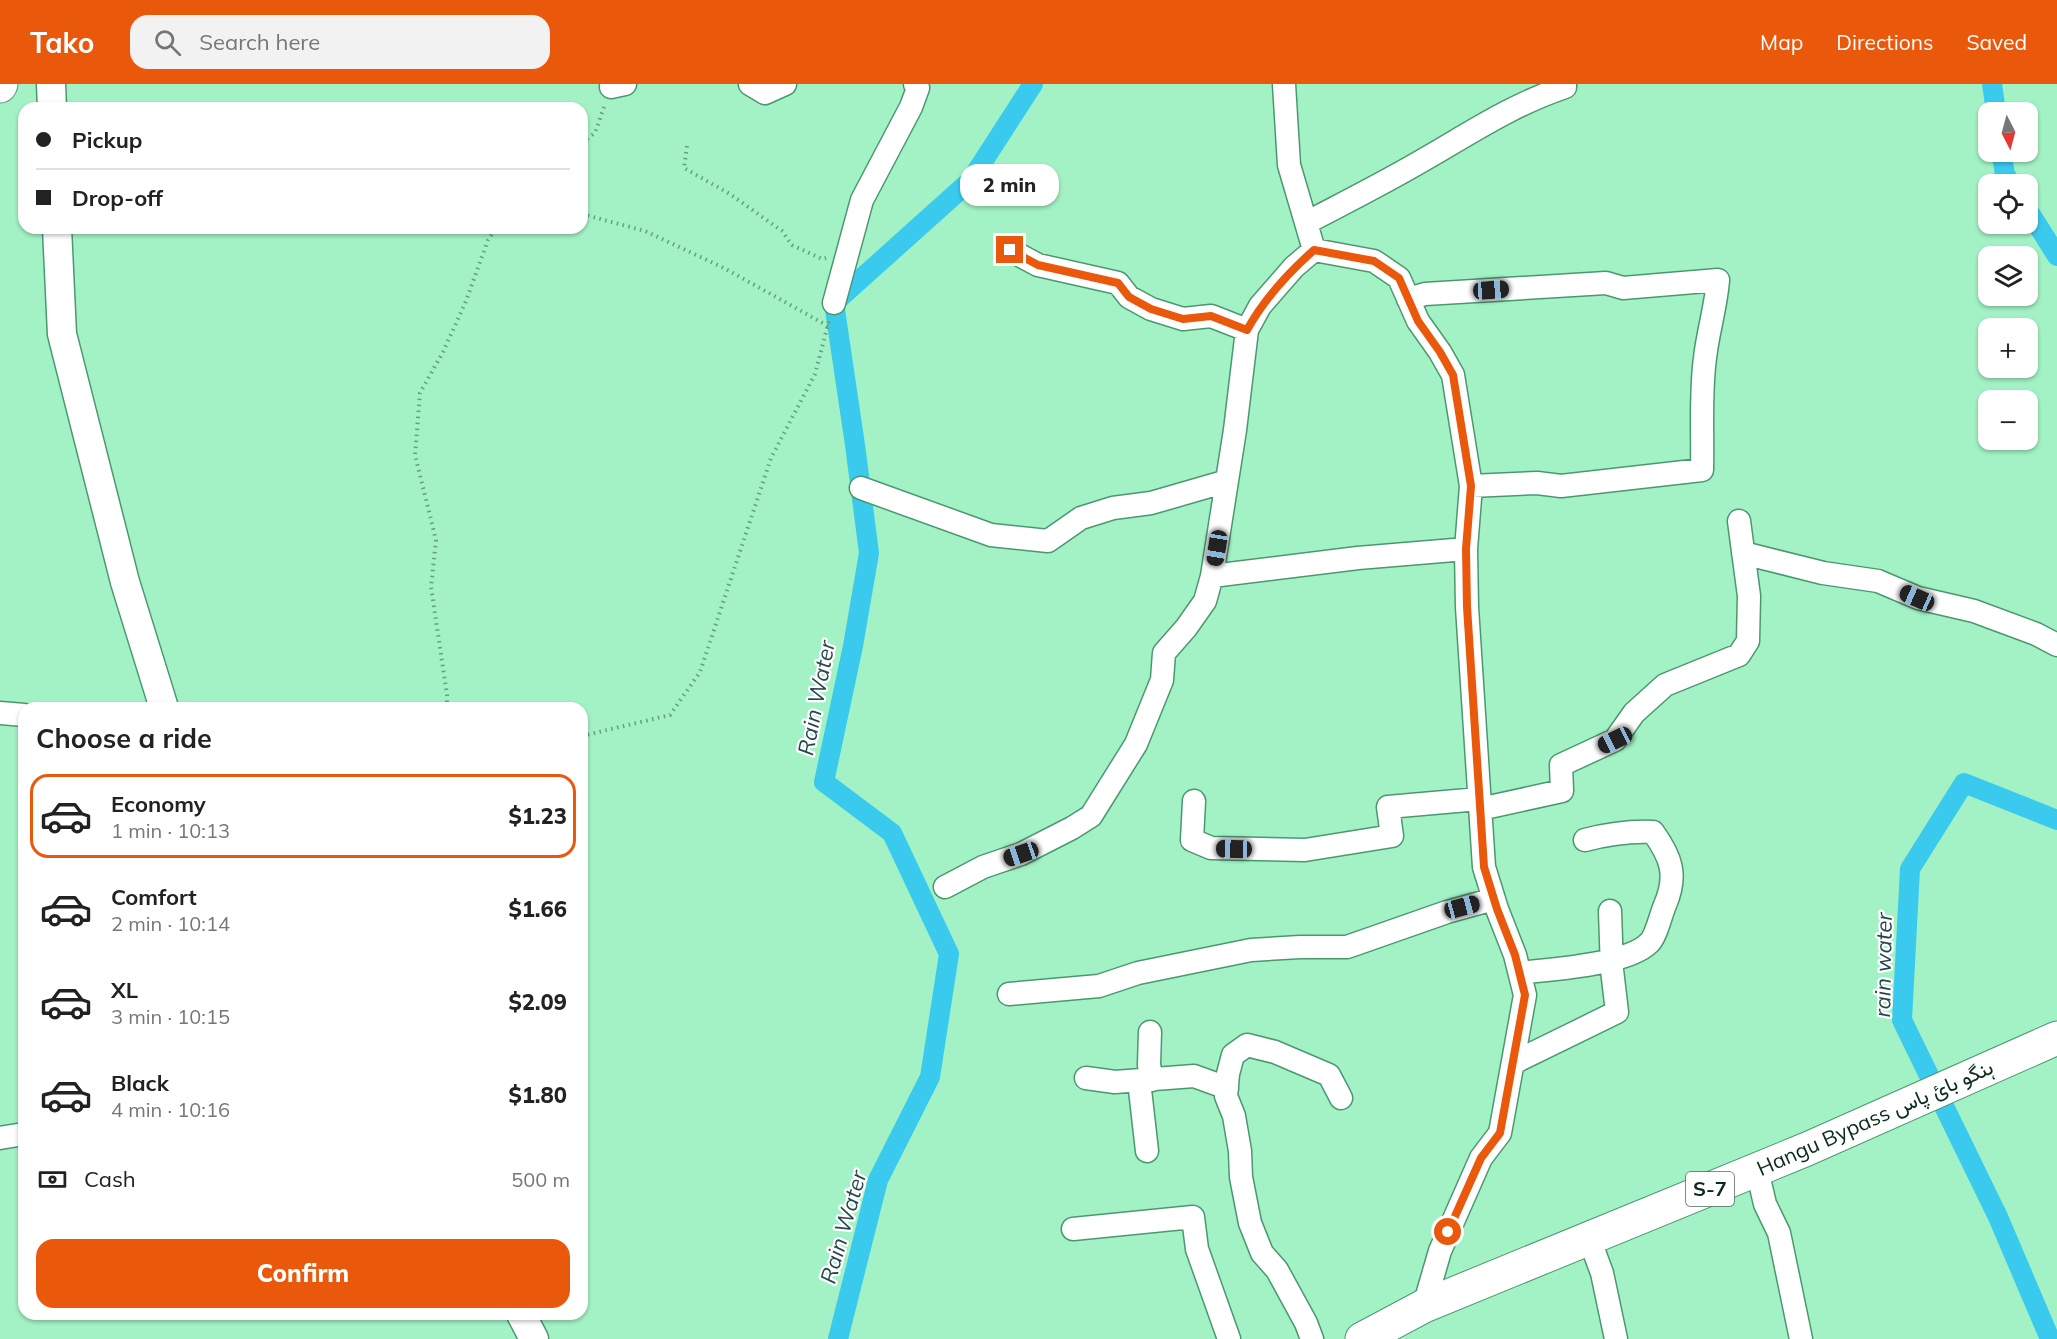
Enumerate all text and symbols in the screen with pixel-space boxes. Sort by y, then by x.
search box [130,15,550,69]
text: Tako [30,25,94,60]
icon: search [151,26,184,59]
text: Search here [199,28,320,56]
text: Map [1760,29,1803,55]
text: Directions [1836,29,1933,55]
text: Saved [1966,29,2027,55]
north arrow [1978,102,2038,162]
map controls [1978,102,2038,450]
text: Pickup [72,126,142,154]
callout: 2 min [960,163,1060,205]
text: 2 min [983,172,1036,197]
button: locate [1978,174,2038,234]
text: Drop-off [72,184,163,212]
route end [996,236,1023,263]
button: layers [1978,246,2038,306]
car [1472,280,1510,300]
button: + [1978,318,2038,378]
button: − [1978,390,2038,450]
car [1205,529,1229,567]
car [1897,582,1937,614]
water label: Rain Water [791,637,841,758]
text: Choose a ride [36,721,212,755]
car [1595,724,1635,756]
icon: car [39,789,93,843]
text: Economy [111,790,206,818]
text: $1.23 [508,802,567,830]
text: 1 min · 10:13 [111,818,230,843]
car [1001,840,1041,868]
car [1216,840,1252,858]
icon: car [39,882,93,936]
text: Comfort [111,883,197,911]
car [1442,894,1482,920]
text: $1.66 [508,895,567,923]
text: 2 min · 10:14 [111,911,230,936]
water label: rain water [1868,911,1898,1018]
icon: car [39,975,93,1029]
text: XL [111,976,138,1004]
text: $2.09 [508,988,567,1016]
text: 3 min · 10:15 [111,1004,230,1029]
street label: Hangu Bypass ہنگو بائ پاس [1753,1053,1997,1183]
icon: car [39,1068,93,1122]
text: Black [111,1069,169,1097]
text: $1.80 [508,1081,567,1109]
text: 4 min · 10:16 [111,1097,230,1122]
icon: cash [36,1163,69,1196]
text: Cash [84,1165,136,1193]
water label: Rain Water [814,1166,873,1287]
text: 500 m [511,1167,570,1192]
road number: S-7 [1686,1172,1734,1206]
route start [1434,1218,1461,1245]
button: Confirm [36,1239,570,1308]

